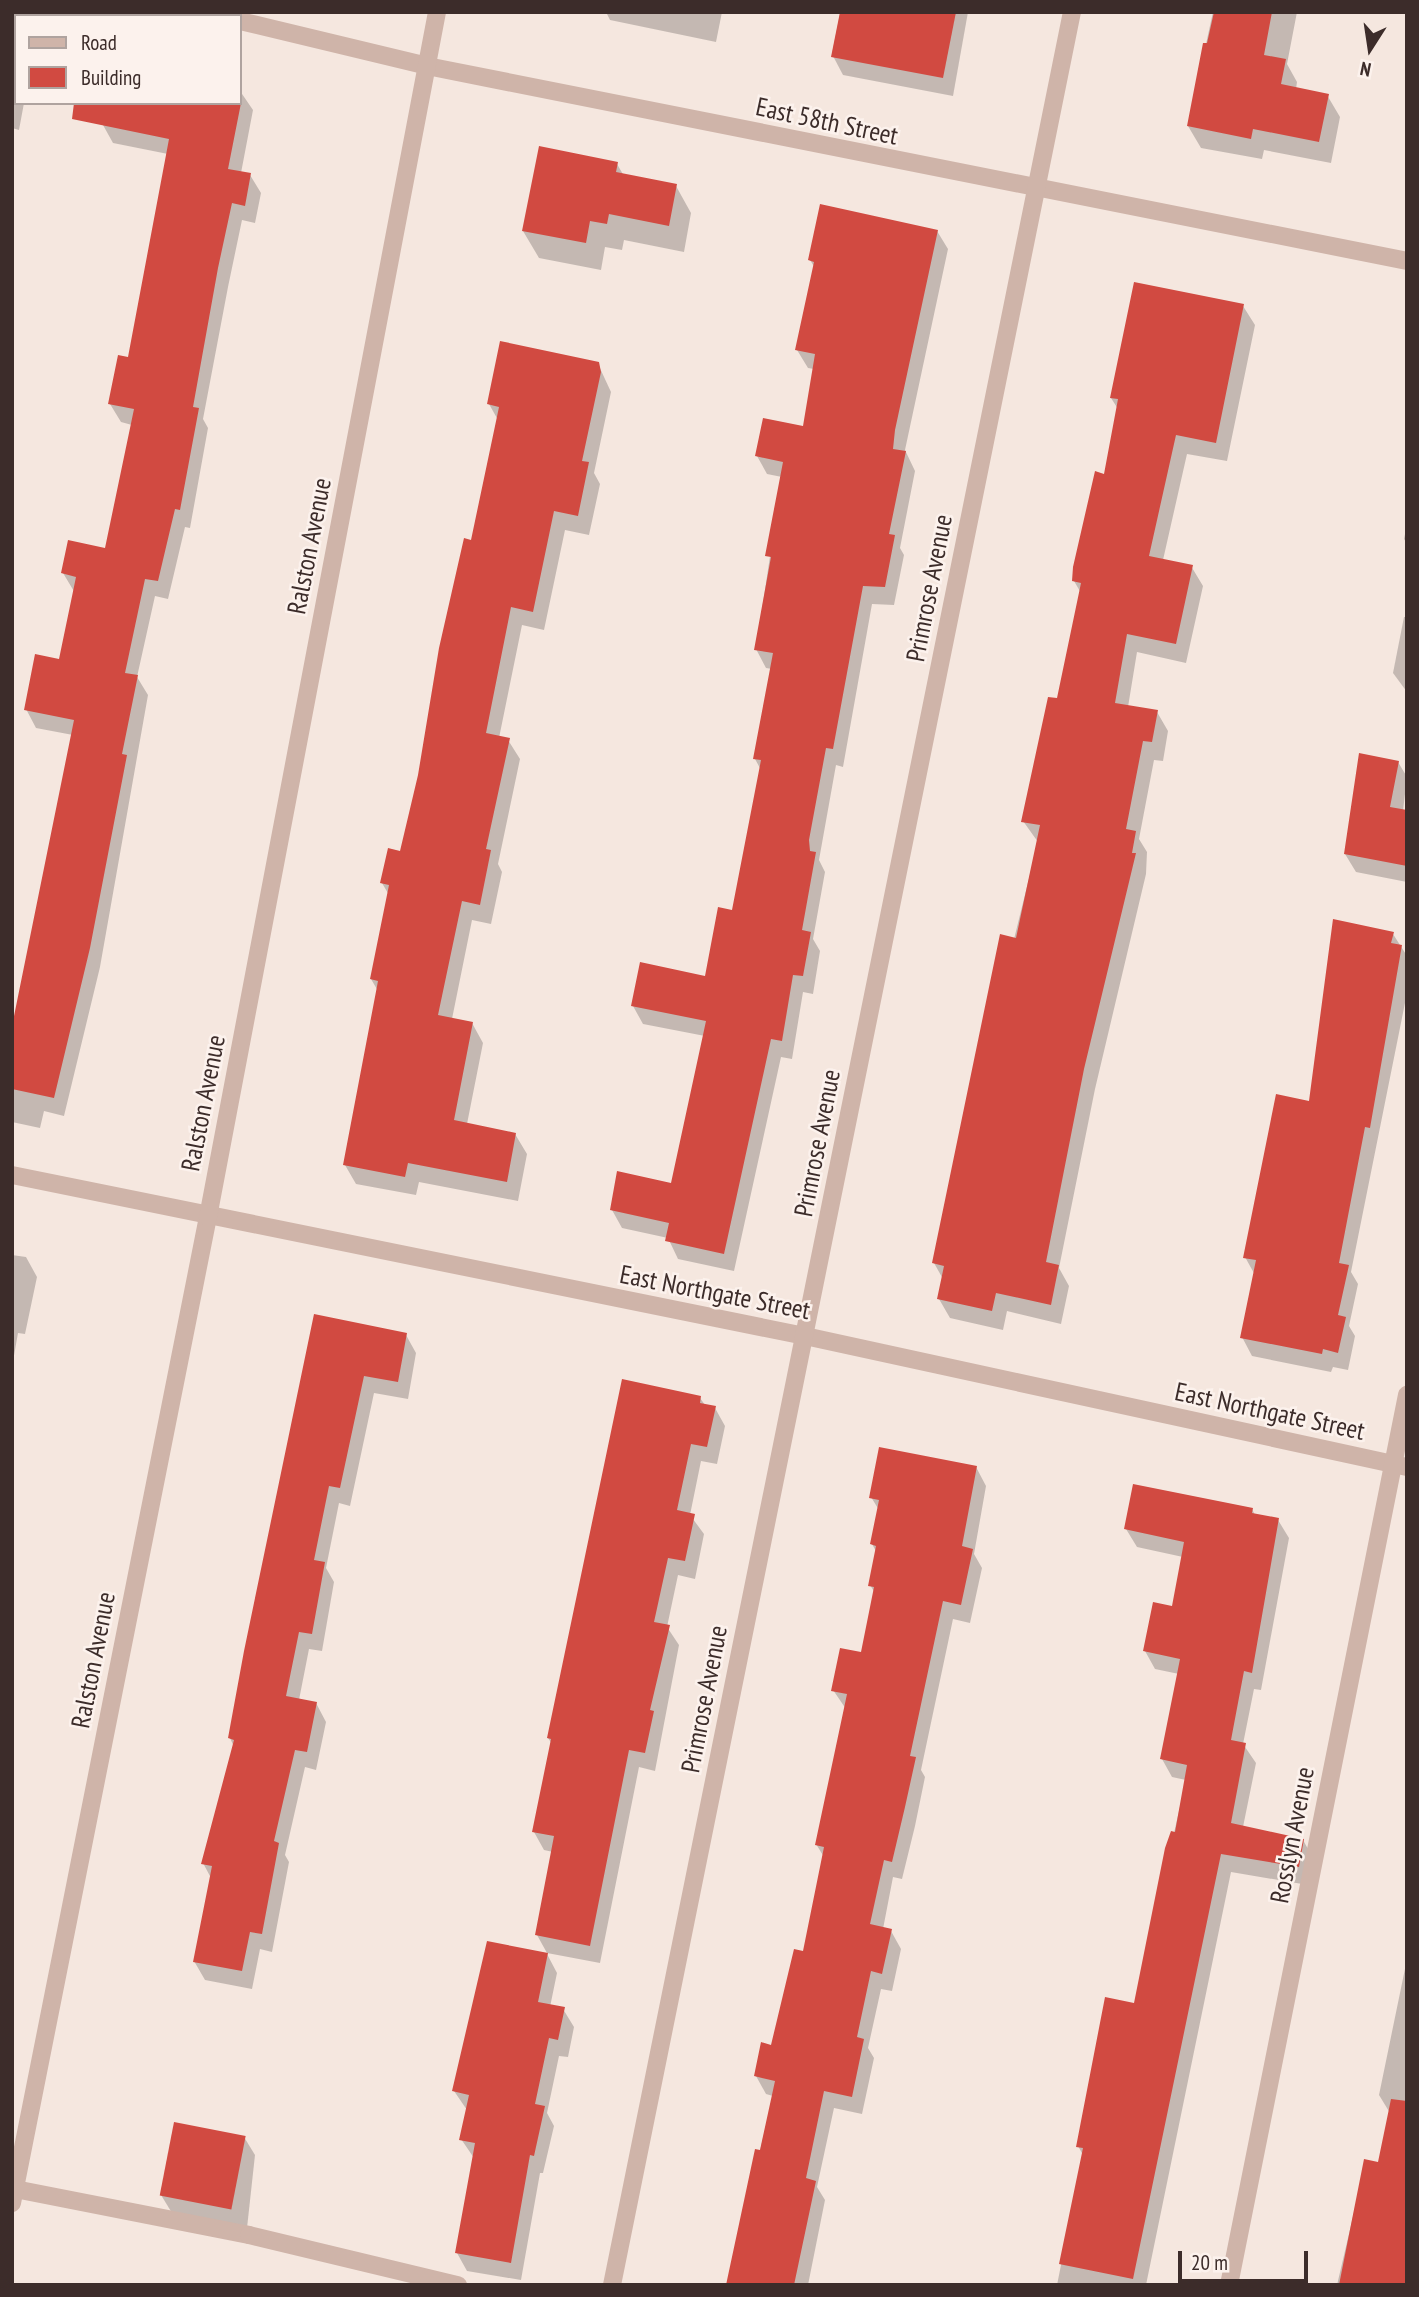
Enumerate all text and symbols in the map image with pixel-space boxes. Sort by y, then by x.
legend [14,14,242,105]
north arrow [1335,14,1405,84]
text: Road [81,29,117,56]
text: N [1358,57,1373,82]
text: Building [81,64,141,91]
street label: East 58th Street [753,91,901,151]
street label: Ralston Avenue [280,475,338,617]
street label: Primrose Avenue [899,511,959,665]
street label: Ralston Avenue [174,1032,232,1174]
street label: Primrose Avenue [787,1066,847,1220]
street label: East Northgate Street [617,1258,813,1326]
street label: East Northgate Street [1172,1376,1368,1446]
street label: Ralston Avenue [64,1589,122,1731]
street label: Primrose Avenue [674,1622,734,1776]
street label: Rosslyn Avenue [1263,1764,1321,1906]
scale bar [1181,2238,1310,2282]
text: 20 m [1191,2249,1228,2276]

